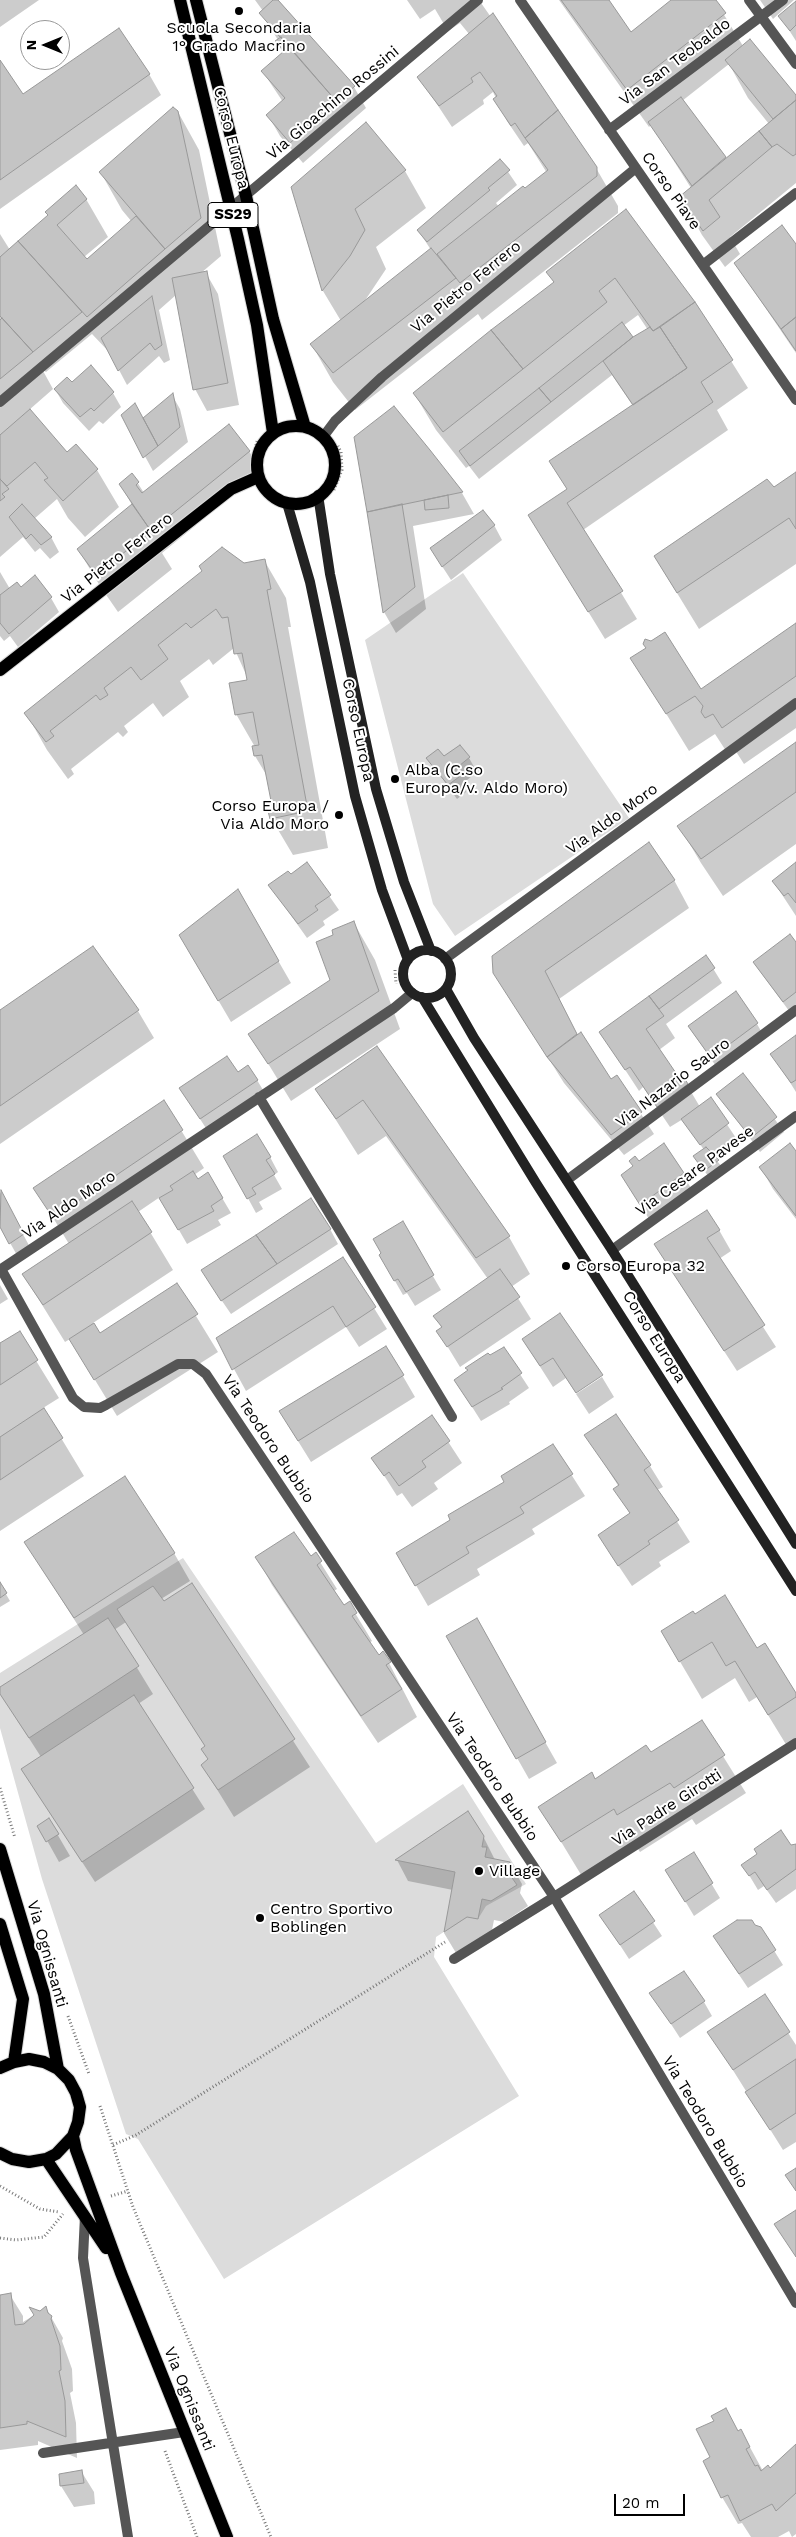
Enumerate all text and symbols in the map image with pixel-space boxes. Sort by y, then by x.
marker: Scuola Secondaria 1° Grado Macrino [233,5,245,17]
street label: Via San Teobaldo [616,14,734,110]
place label: Scuola Secondaria 1° Grado Macrino [167,18,311,56]
north arrow [20,20,70,70]
text: N [23,40,39,50]
street label: Via Gioachino Rossini [263,42,403,164]
street label: Corso Europa [209,85,253,191]
street label: Corso Piave [637,148,705,234]
road number: SS29 [208,202,258,228]
street label: Via Pietro Ferrero [407,237,525,337]
street label: Via Pietro Ferrero [57,509,177,607]
street label: Corso Europa [338,677,378,783]
place label: Alba (C.so Europa/v. Aldo Moro) [405,760,568,798]
marker: Alba (C.so Europa/v. Aldo Moro) [389,773,401,785]
street label: Via Aldo Moro [562,779,662,859]
place label: Corso Europa / Via Aldo Moro [211,796,329,834]
marker: Corso Europa / Via Aldo Moro [333,809,345,821]
street label: Via Nazario Sauro [612,1034,734,1132]
street label: Via Cesare Pavese [632,1122,758,1220]
street label: Via Aldo Moro [19,1167,119,1243]
place label: Corso Europa 32 [576,1256,705,1276]
marker: Corso Europa 32 [560,1260,572,1272]
street label: Corso Europa [618,1287,690,1387]
street label: Via Teodoro Bubbio [218,1371,318,1507]
street label: Via Teodoro Bubbio [442,1709,542,1845]
street label: Via Padre Girotti [608,1765,726,1851]
place label: Village [489,1861,540,1881]
marker: Village [473,1865,485,1877]
street label: Via Ognissanti [23,1898,71,2010]
place label: Centro Sportivo Boblingen [270,1899,393,1937]
marker: Centro Sportivo Boblingen [254,1912,266,1924]
street label: Via Teodoro Bubbio [658,2052,752,2192]
street label: Via Ognissanti [159,2344,219,2454]
scale bar [616,2484,687,2516]
text: 20 m [622,2494,660,2512]

